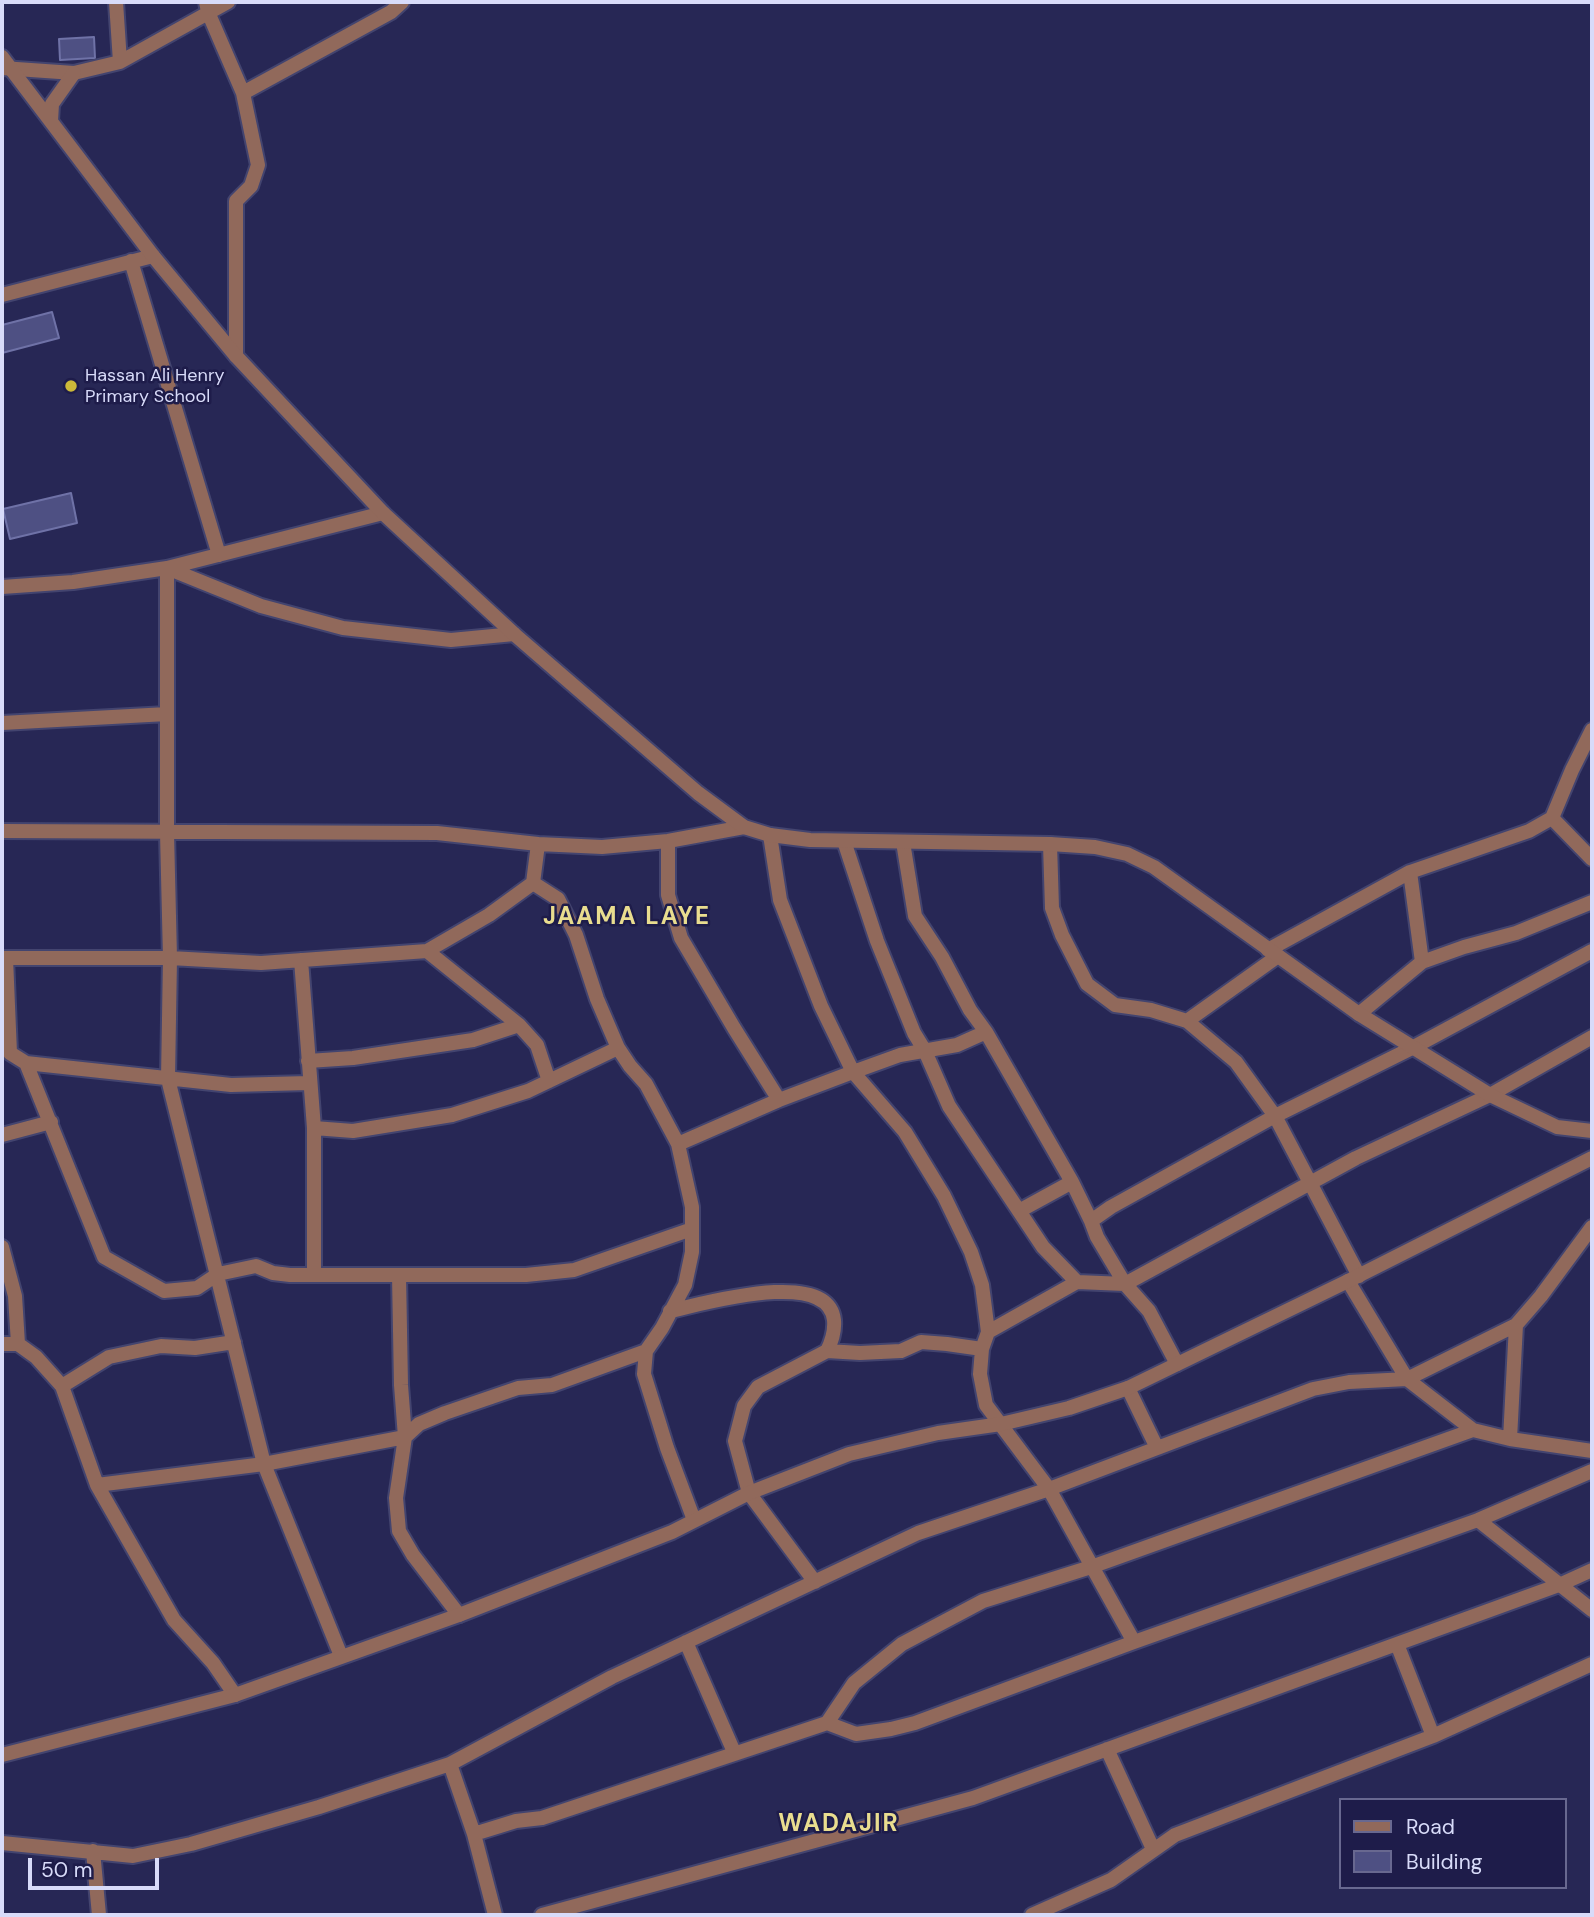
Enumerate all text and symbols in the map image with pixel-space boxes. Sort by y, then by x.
place label: Hassan Ali Henry Primary School [85,365,225,408]
marker: Hassan Ali Henry Primary School [63,378,79,394]
district label: JAAMA LAYE [544,904,710,932]
legend [1338,1798,1566,1889]
district label: WADAJIR [779,1811,899,1839]
text: Road [1406,1813,1455,1841]
scale bar [32,1843,163,1887]
text: Building [1406,1848,1482,1876]
text: 50 m [41,1856,92,1884]

